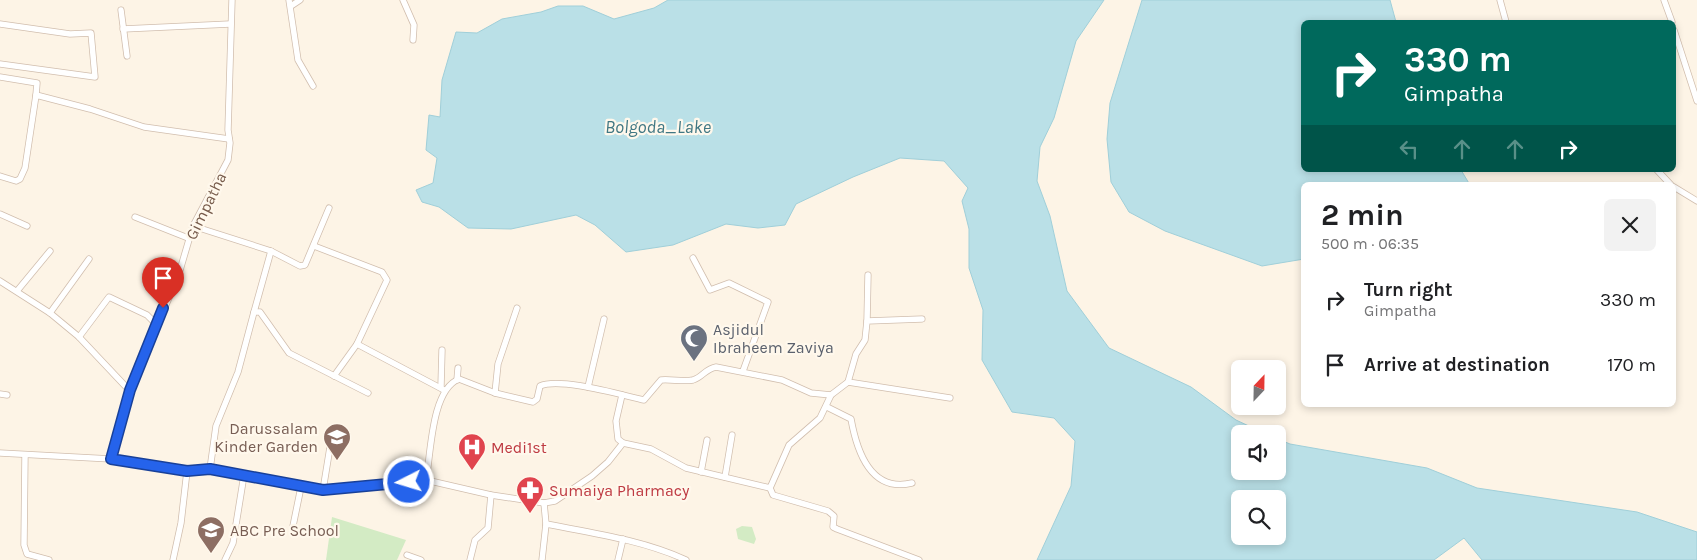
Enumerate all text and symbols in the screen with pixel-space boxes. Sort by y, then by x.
text: 330 m [1404,39,1512,80]
icon: right [1321,40,1386,105]
text: Gimpatha [1404,81,1504,107]
water label: Bolgoda_Lake [605,116,711,138]
icon: left [1395,135,1423,163]
icon: ahead [1448,135,1476,163]
icon: ahead [1501,135,1529,163]
icon: right [1554,135,1582,163]
street label: Gimpatha [182,169,230,243]
text: 2 min [1321,197,1404,233]
button: close [1604,199,1656,251]
text: 500 m · 06:35 [1321,234,1419,253]
pin [142,257,184,308]
icon: arrive [149,264,177,292]
text: Turn right [1364,279,1453,301]
icon: right [1321,286,1349,314]
text: 330 m [1600,289,1656,311]
text: Gimpatha [1364,301,1437,320]
place label: Asjidul Ibraheem Zaviya [713,320,834,357]
mosque icon: Asjidul Ibraheem Zaviya [679,323,709,362]
icon: arrive [1321,351,1349,379]
text: Arrive at destination [1364,354,1550,376]
text: 170 m [1607,354,1656,376]
north arrow [1231,360,1286,415]
map controls [1231,360,1286,545]
place label: Darussalam Kinder Garden [214,419,318,456]
school or university icon: Darussalam Kinder Garden [322,422,352,461]
button: sound [1231,425,1286,480]
hospital icon: Medi1st [457,432,487,471]
place label: Medi1st [491,438,547,457]
position arrow [382,455,434,507]
pharmacy icon: Sumaiya Pharmacy [515,475,545,514]
place label: Sumaiya Pharmacy [549,481,690,500]
button: search [1231,490,1286,545]
school or university icon: ABC Pre School [196,515,226,554]
place label: ABC Pre School [230,521,339,540]

